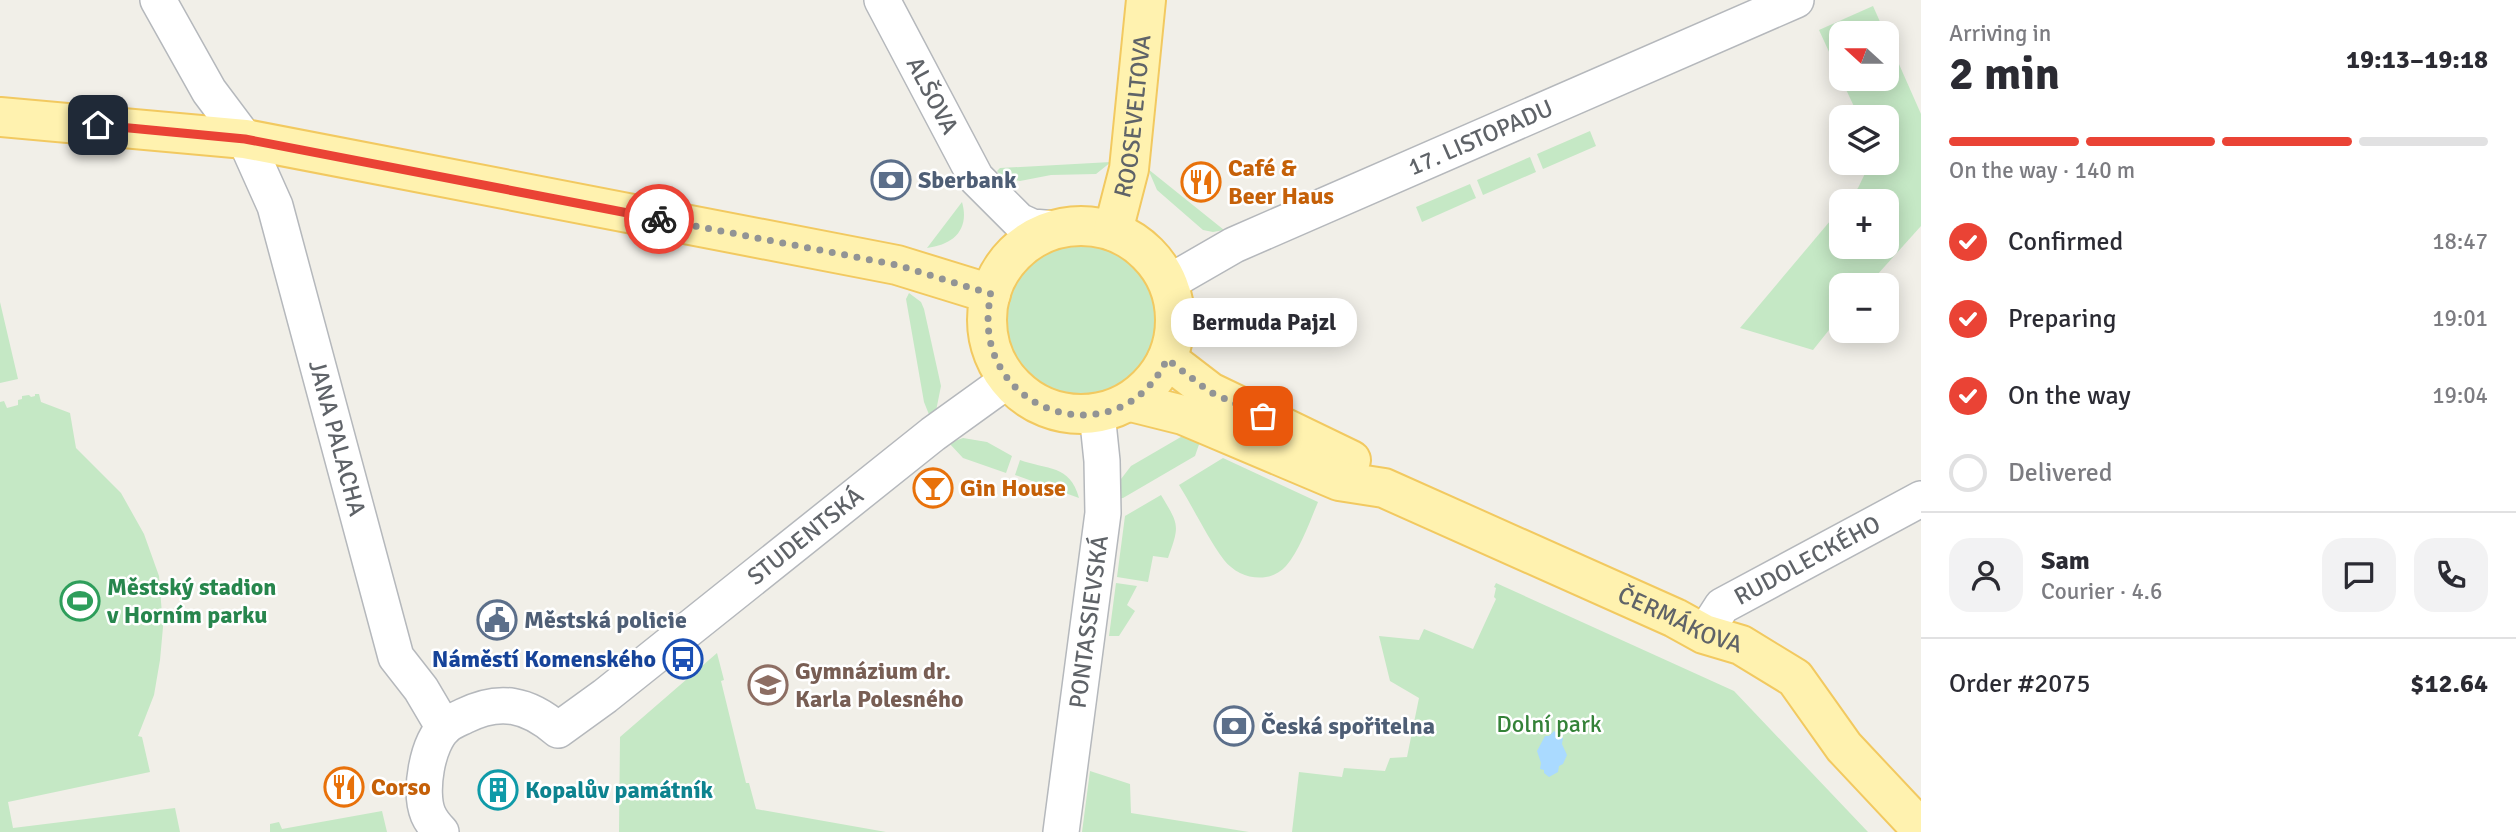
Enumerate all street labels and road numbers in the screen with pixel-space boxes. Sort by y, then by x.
street label: ROOSEVELTOVA [1107,33,1157,201]
street label: ALŠOVA [900,52,965,139]
street label: 17. LISTOPADU [1403,93,1557,182]
street label: JANA PALACHA [302,357,373,520]
street label: STUDENTSKÁ [741,480,870,592]
street label: RUDOLECKÉHO [1729,509,1885,612]
street label: PONTASSIEVSKÁ [1062,533,1115,710]
street label: ČERMÁKOVA [1613,579,1746,660]

